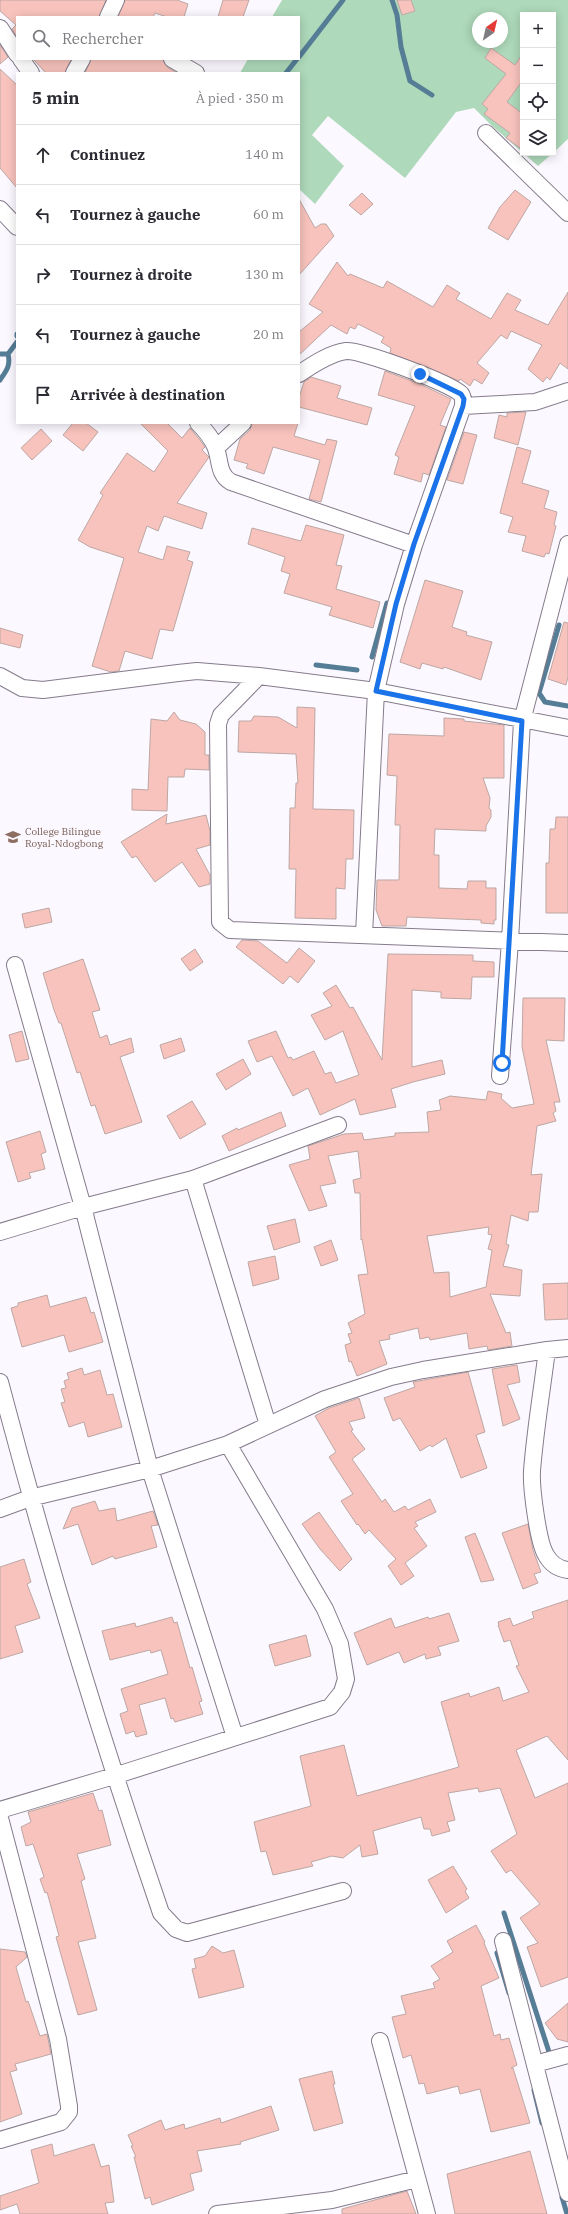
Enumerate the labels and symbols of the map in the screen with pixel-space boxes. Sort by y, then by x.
north arrow [472,12,508,48]
route end [411,365,429,383]
place label: College Bilingue Royal-Ndogbong [25,825,104,850]
school or university icon: College Bilingue Royal-Ndogbong [4,828,22,846]
route start [493,1054,511,1072]

